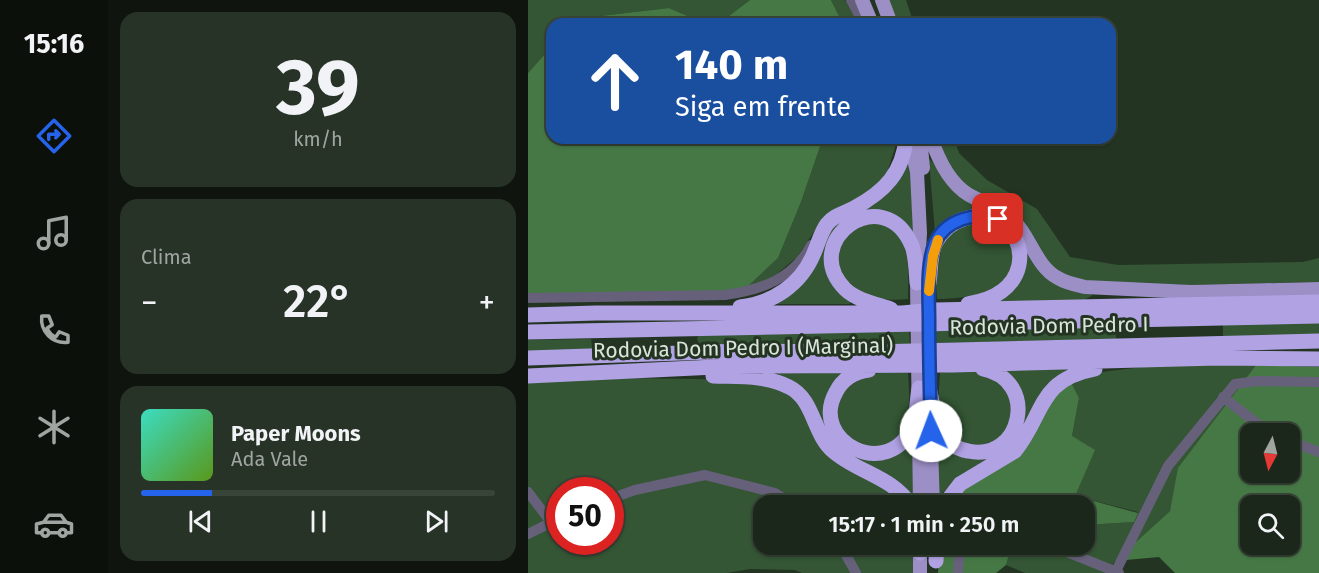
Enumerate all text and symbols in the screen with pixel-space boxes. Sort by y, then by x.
text: 15:16 [24,28,84,60]
text: 140 m [675,40,788,90]
text: 39 [276,41,360,135]
icon: ahead [576,42,654,120]
text: Siga em frente [675,91,851,123]
icon: directions [33,115,75,157]
text: km/h [293,127,343,151]
pin [972,193,1023,244]
icon: arrive [981,202,1014,235]
icon: music [33,212,75,254]
text: Clima [141,245,192,269]
text: 22° [283,275,353,329]
text: − [141,283,158,323]
text: + [479,283,495,323]
icon: phone [33,309,75,351]
street label: Rodovia Dom Pedro I [949,311,1149,341]
street label: Rodovia Dom Pedro I (Marginal) [593,332,893,364]
position arrow [899,399,963,463]
icon: climate [33,406,75,448]
text: Paper Moons [231,420,361,447]
north arrow [1240,423,1300,483]
map controls [1240,423,1300,555]
text: Ada Vale [231,447,308,471]
speed limit sign: 50 [546,477,624,555]
button: search [1240,495,1300,555]
icon: car [33,503,75,545]
icon: previous [184,505,217,538]
icon: pause [302,505,335,538]
icon: next [420,505,453,538]
text: 15:17 · 1 min · 250 m [829,511,1019,538]

